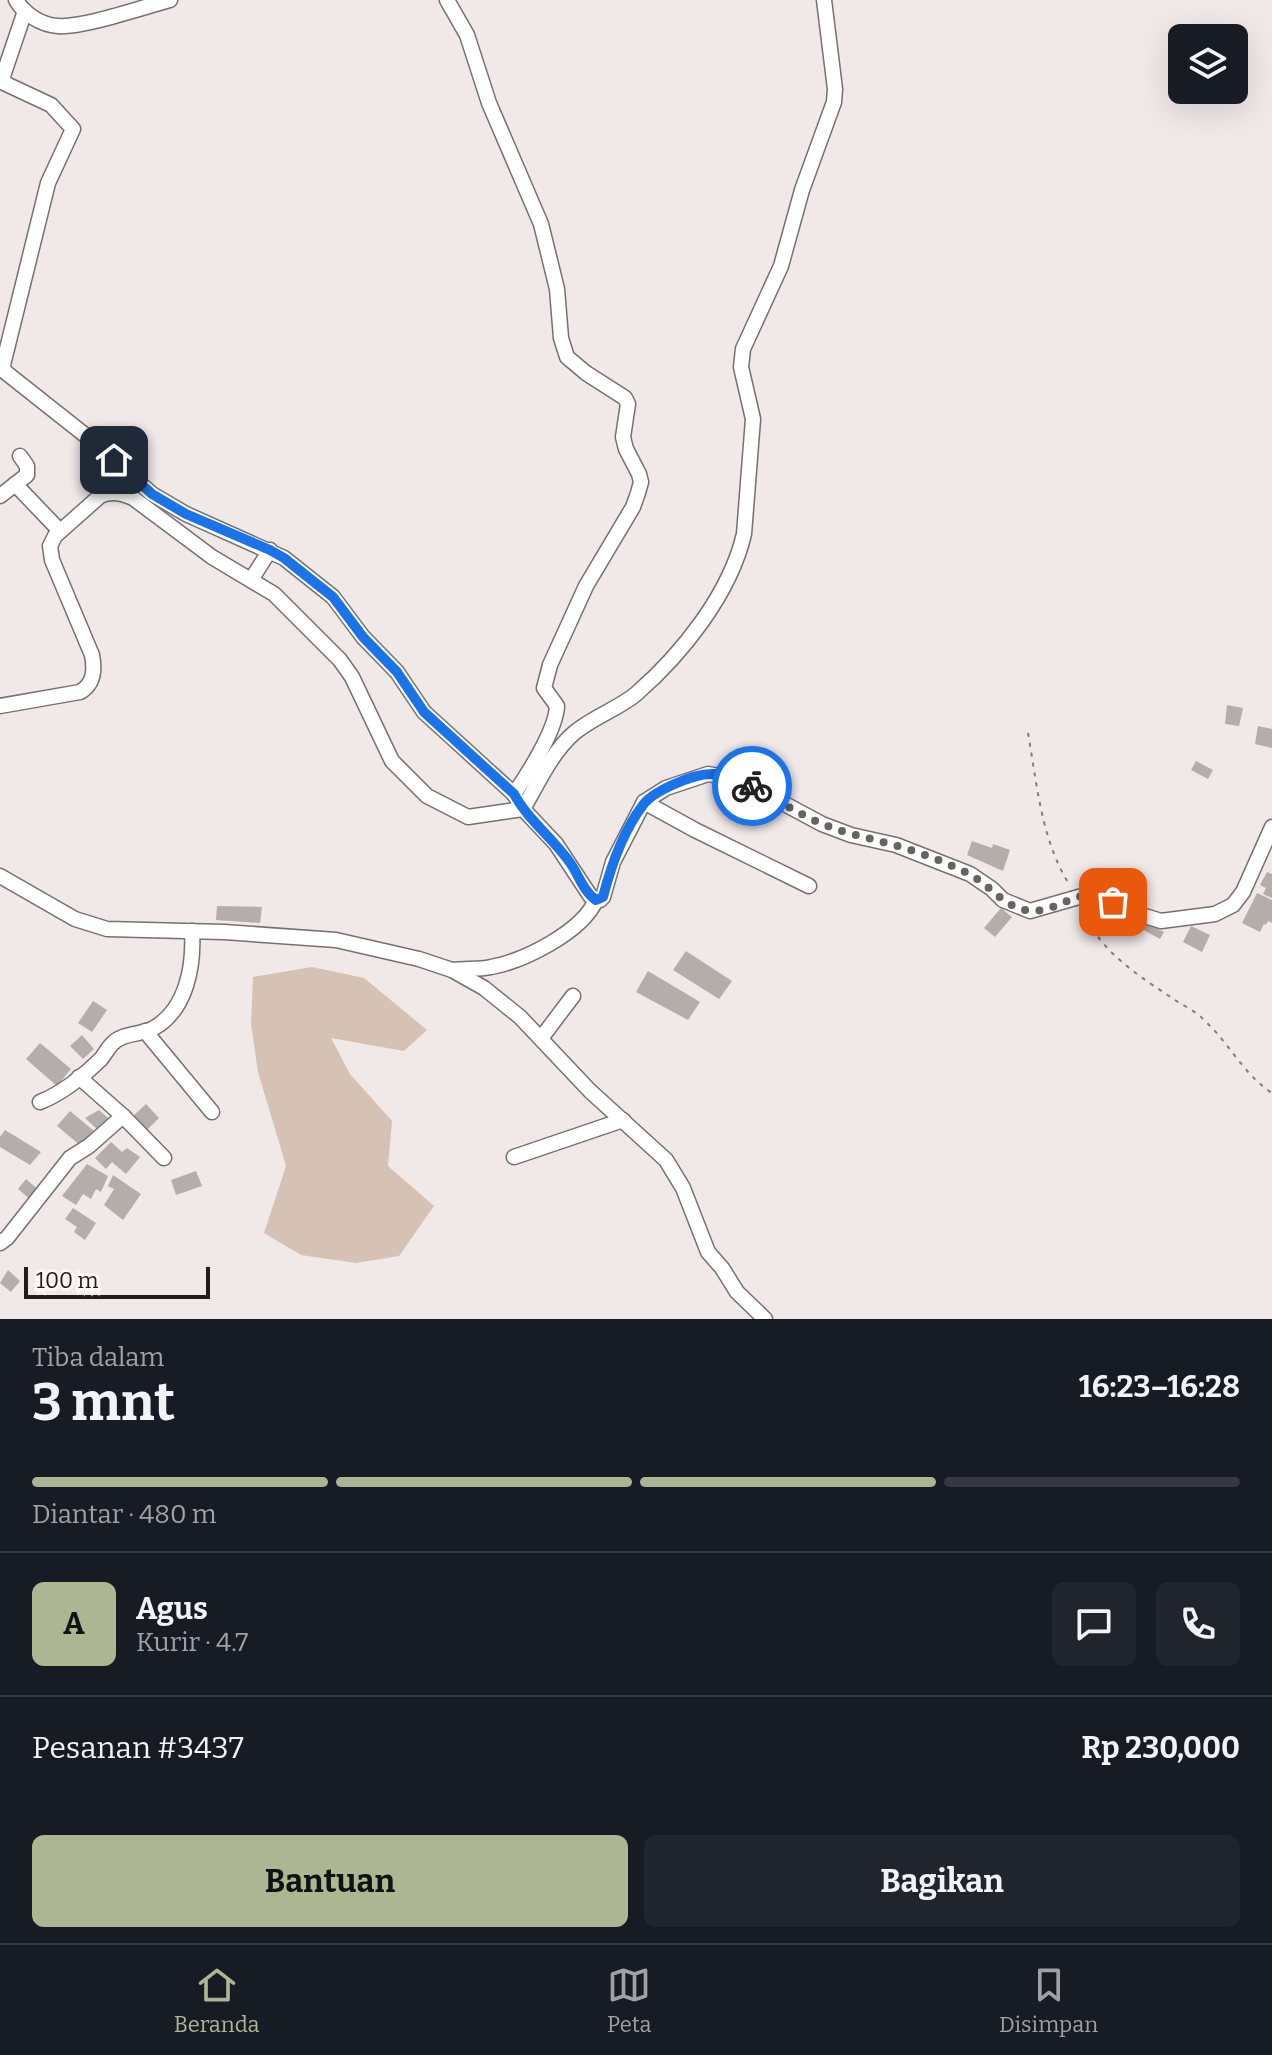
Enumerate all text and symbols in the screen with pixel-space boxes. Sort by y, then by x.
map controls [1168,24,1248,104]
button: layers [1168,24,1248,104]
pin [80,426,148,494]
icon: home [92,438,136,482]
courier [712,746,792,826]
icon: bike [730,764,774,808]
pin [1079,868,1147,936]
icon: bag [1091,880,1135,924]
scale bar [24,1263,210,1299]
text: 100 m [36,1267,99,1294]
text: Tiba dalam [32,1342,164,1373]
text: 16:23–16:28 [1079,1369,1240,1405]
text: 3 mnt [32,1371,175,1434]
text: Diantar · 480 m [32,1499,217,1530]
button: chat [1052,1582,1136,1666]
button: phone [1156,1582,1240,1666]
text: Agus [136,1591,208,1627]
text: A [63,1606,85,1642]
text: Kurir · 4.7 [136,1627,248,1658]
text: Pesanan #3437 [32,1730,244,1766]
text: Rp 230,000 [1082,1730,1240,1766]
button: Bantuan [32,1835,628,1927]
button: Bagikan [644,1835,1240,1927]
tab: Beranda [174,1963,259,2038]
tab: Peta [607,1963,652,2038]
tab: Disimpan [999,1963,1098,2038]

